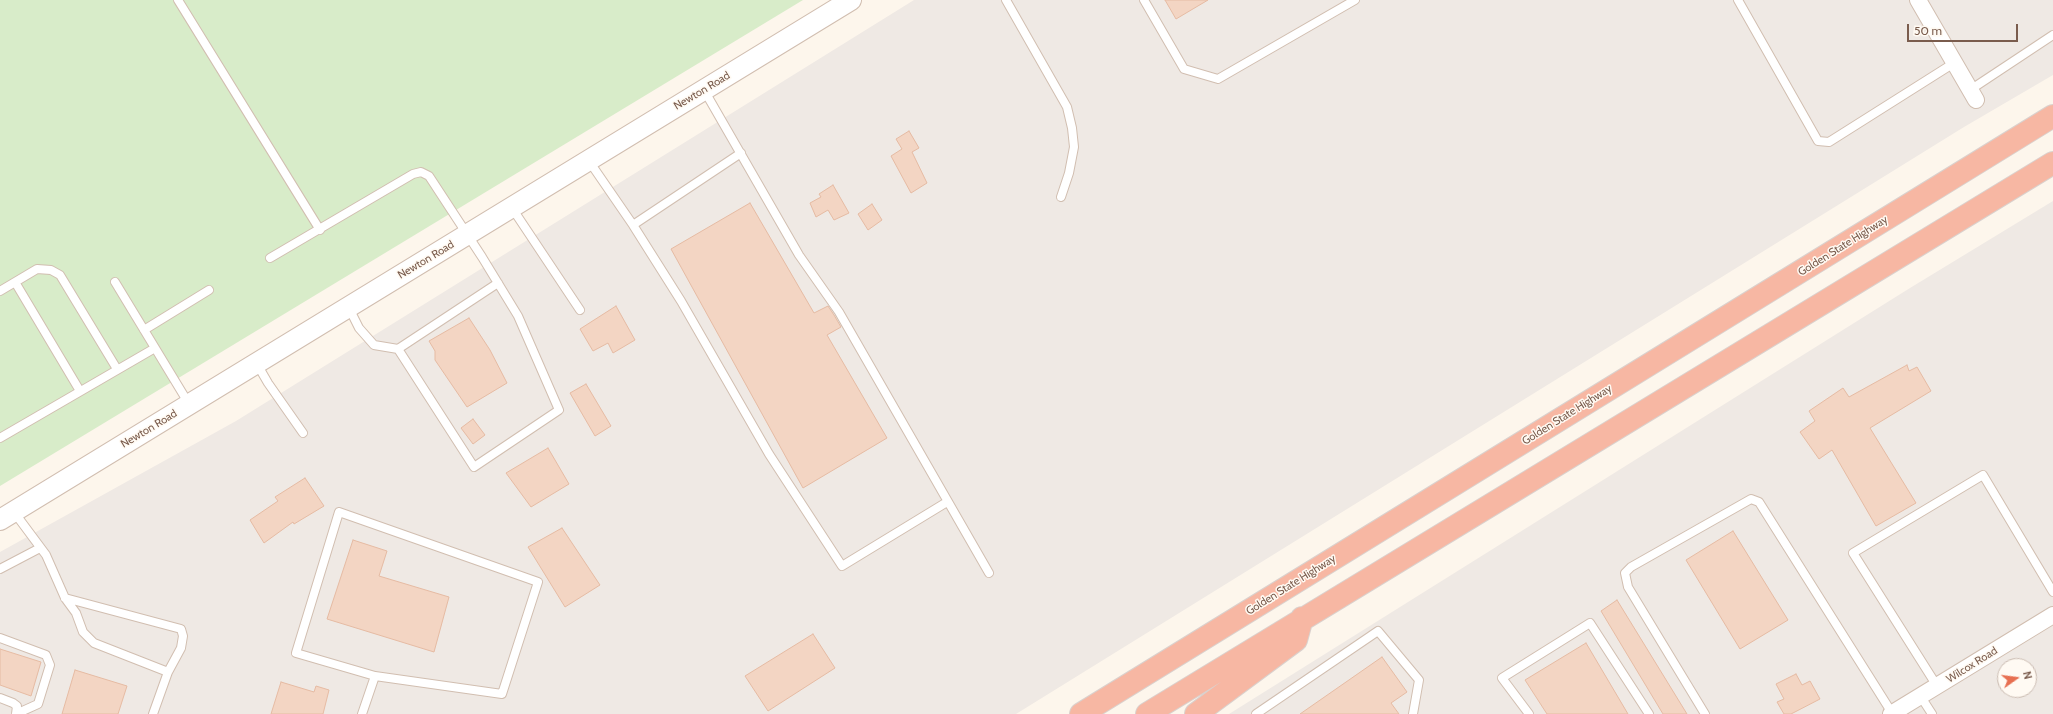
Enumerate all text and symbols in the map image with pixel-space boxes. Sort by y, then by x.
scale bar [1909,16,2020,42]
text: 50 m [1914,23,1942,38]
street label: Newton Road [671,69,733,113]
street label: Golden State Highway [1796,213,1890,279]
street label: Newton Road [395,238,457,282]
street label: Golden State Highway [1520,382,1614,448]
street label: Newton Road [118,407,180,451]
street label: Golden State Highway [1244,552,1338,618]
street label: Wilcox Road [1944,644,2000,686]
north arrow [1997,658,2037,698]
text: N [2020,670,2035,681]

